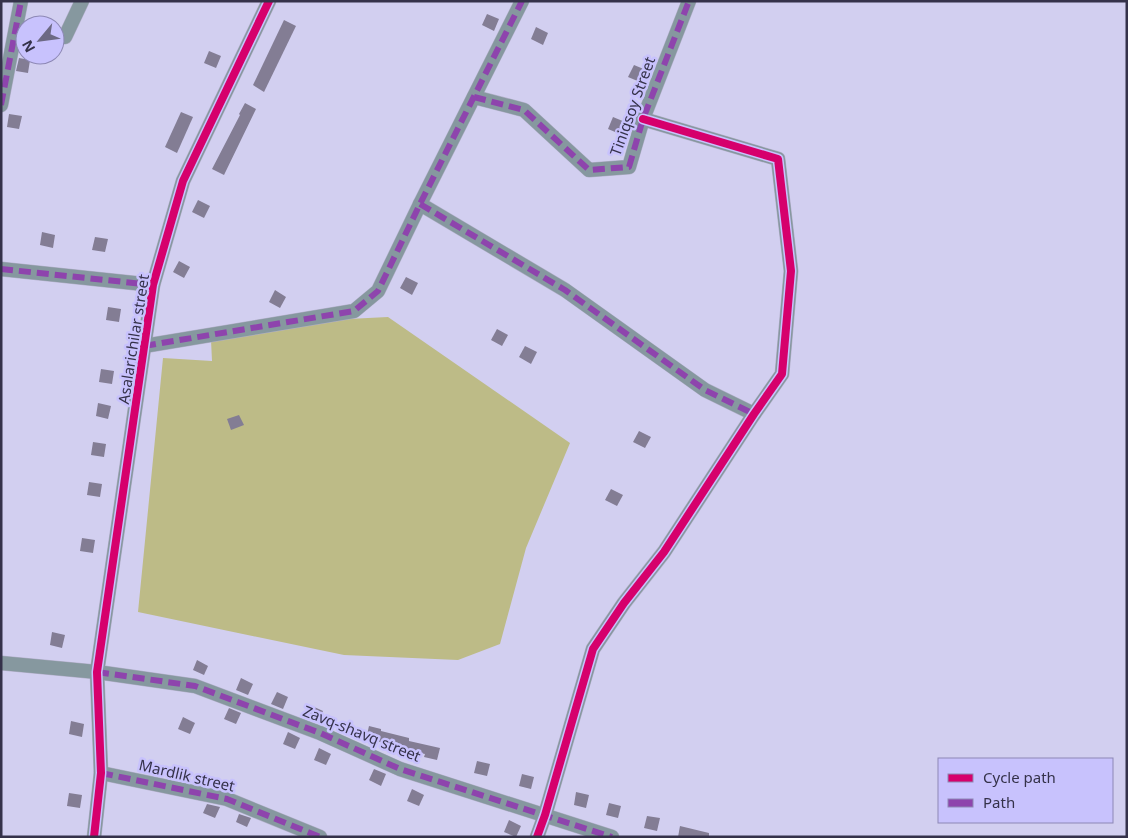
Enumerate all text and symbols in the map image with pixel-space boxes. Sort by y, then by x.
north arrow [15,15,65,65]
text: N [17,37,39,56]
street label: Tiniqsoy Street [605,53,659,158]
street label: Asalarichilar street [113,272,153,405]
street label: Zavq-shavq street [300,700,424,766]
street label: Mardlik street [137,754,237,796]
legend [938,758,1113,823]
text: Cycle path [983,767,1056,787]
text: Path [983,792,1015,812]

